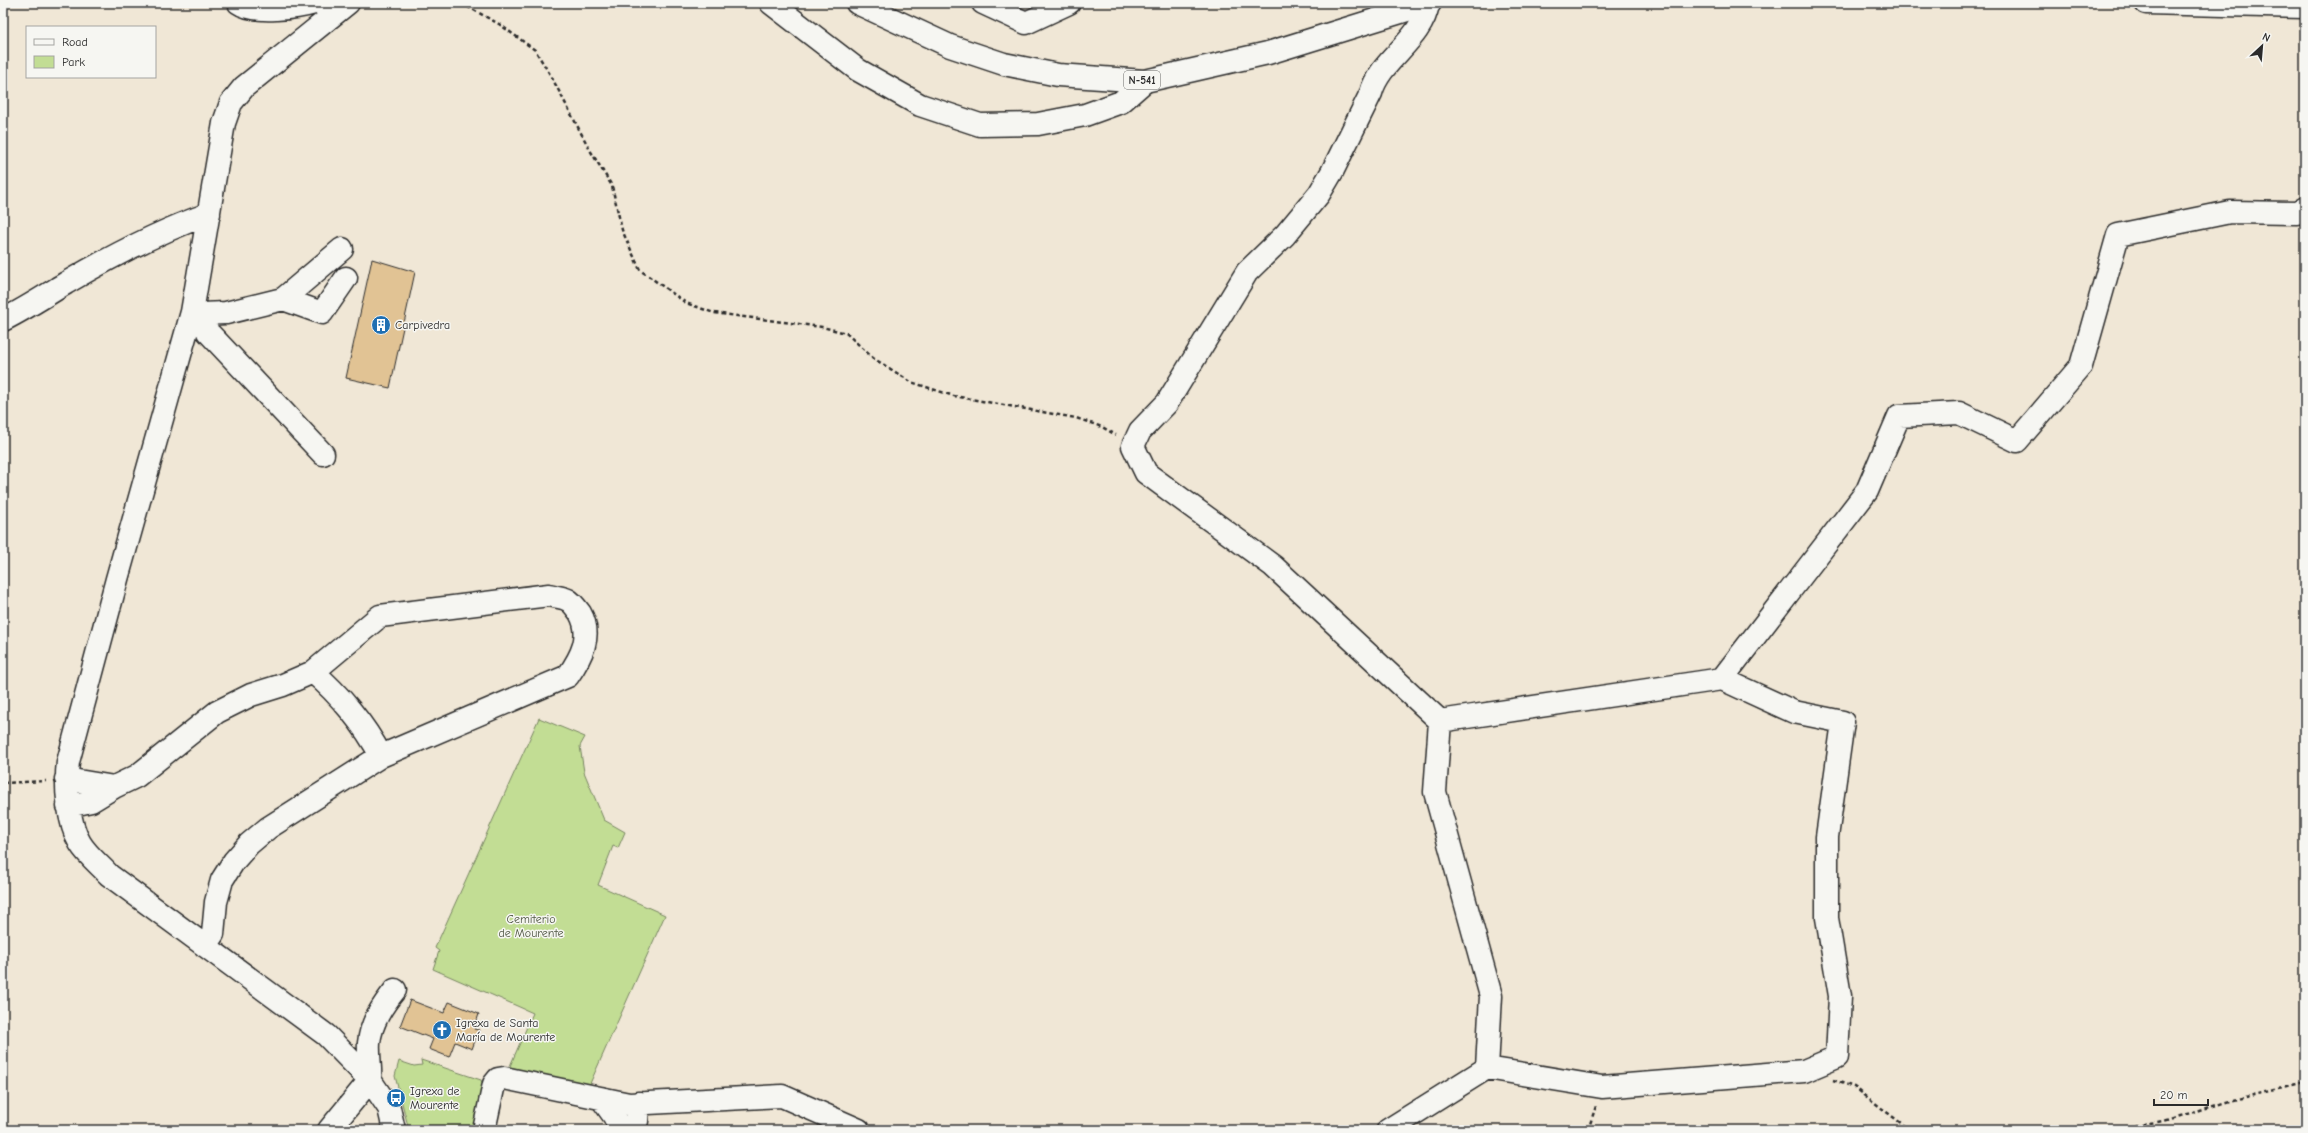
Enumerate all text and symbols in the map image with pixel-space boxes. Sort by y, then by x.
legend [26,26,156,78]
north arrow [2242,26,2282,66]
text: N [2260,30,2272,45]
text: Road [62,35,88,49]
text: Park [62,55,85,69]
road number: N-541 [1124,71,1160,89]
building icon: Carpivedra [370,314,392,336]
place label: Carpivedra [395,318,450,332]
park label: Cemiterio de Mourente [498,912,564,940]
place label: Igrexa de Santa María de Mourente [456,1016,555,1044]
church icon: Igrexa de Santa María de Mourente [431,1019,453,1041]
scale bar [2154,1081,2208,1107]
place label: Igrexa de Mourente [410,1084,460,1112]
bus stop icon: Igrexa de Mourente [385,1087,407,1109]
text: 20 m [2160,1088,2188,1102]

